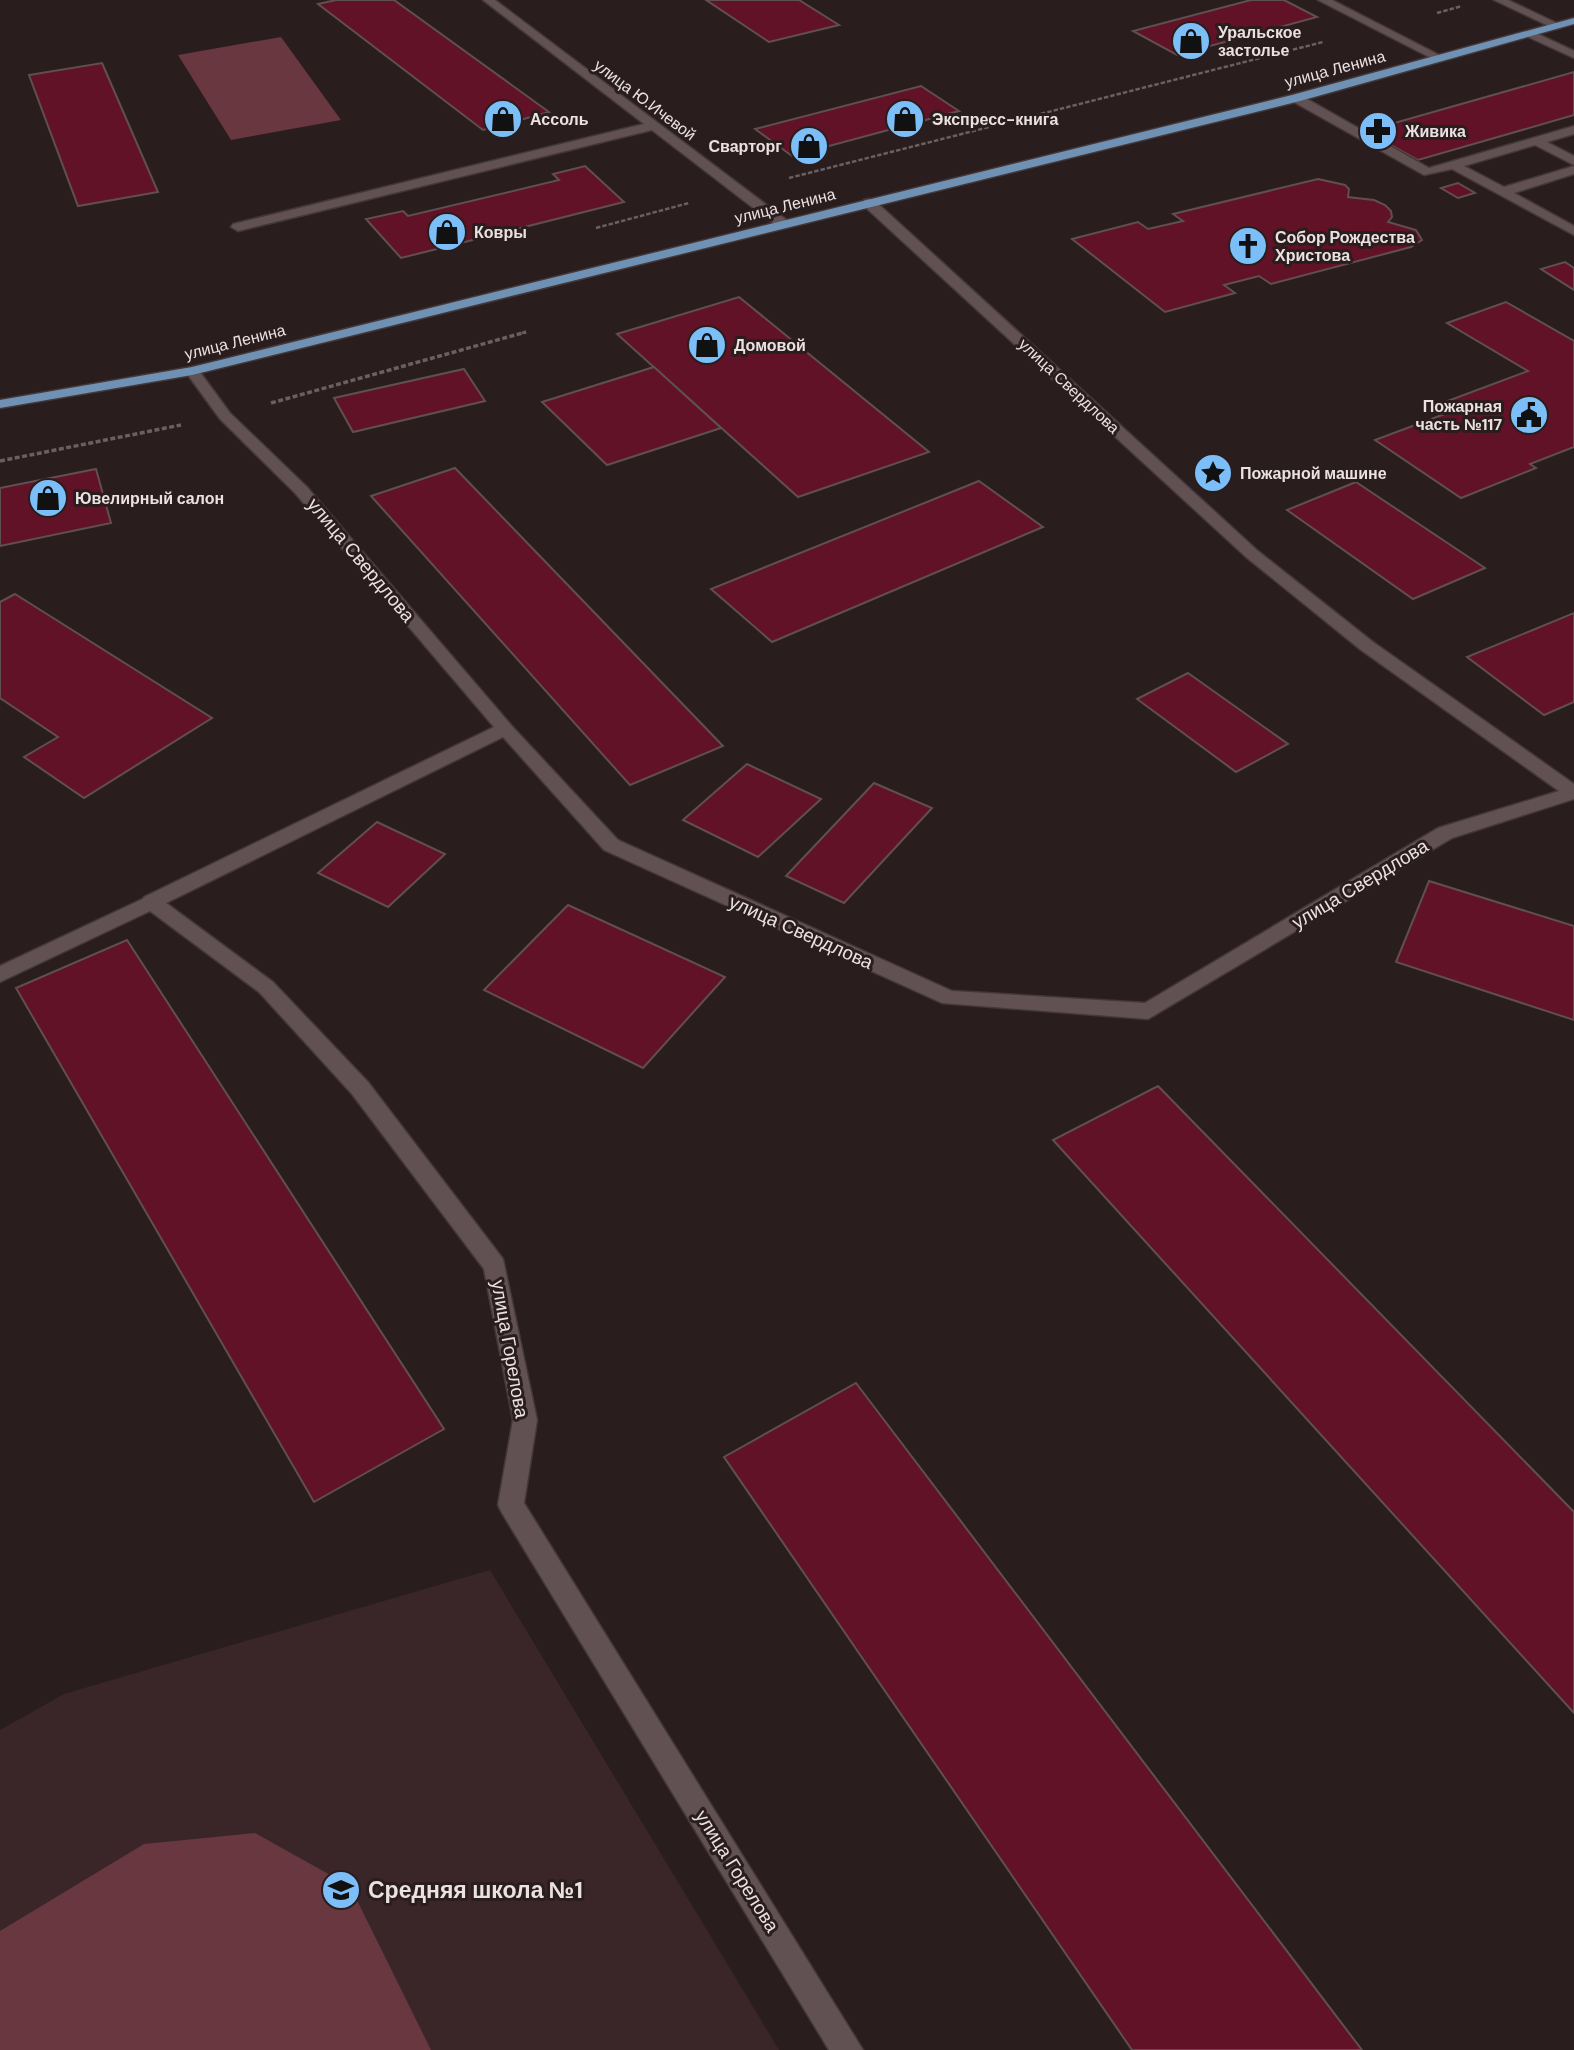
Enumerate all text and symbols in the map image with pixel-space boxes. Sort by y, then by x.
shop icon: Уральское застолье [1170,20,1212,62]
place label: Уральское застолье [1218,22,1301,61]
street label: улица Ленина [1282,45,1388,92]
street label: улица Ю.Ичевой [590,55,700,145]
shop icon: Ассоль [482,98,524,140]
shop icon: Экспресс-книга [884,98,926,140]
place label: Ассоль [530,109,589,130]
place label: Экспресс-книга [932,109,1058,130]
pharmacy icon: Живика [1357,110,1399,152]
place label: Живика [1404,121,1466,142]
shop icon: Сварторг [788,125,830,167]
place label: Сварторг [709,136,782,157]
street label: улица Ленина [732,183,838,229]
shop icon: Ковры [426,211,468,253]
place label: Ковры [474,222,527,243]
church icon: Собор Рождества Христова [1227,225,1269,267]
place label: Собор Рождества Христова [1275,227,1415,266]
street label: улица Ленина [182,319,288,365]
shop icon: Домовой [686,324,728,366]
street label: улица Свердлова [1014,334,1124,438]
place label: Домовой [734,335,806,356]
public building icon: Пожарная часть №117 [1508,394,1550,436]
place label: Пожарная часть №117 [1415,396,1502,435]
place icon: Пожарной машине [1192,452,1234,494]
place label: Пожарной машине [1240,463,1387,484]
shop icon: Ювелирный салон [27,477,69,519]
place label: Ювелирный салон [75,488,224,509]
street label: улица Свердлова [302,493,421,628]
street label: улица Свердлова [1287,833,1433,935]
street label: улица Свердлова [725,889,877,975]
street label: улица Горелова [486,1278,535,1420]
street label: улица Горелова [689,1805,785,1937]
school or university icon: Средняя школа №1 [320,1869,362,1911]
place label: Средняя школа №1 [368,1875,583,1905]

